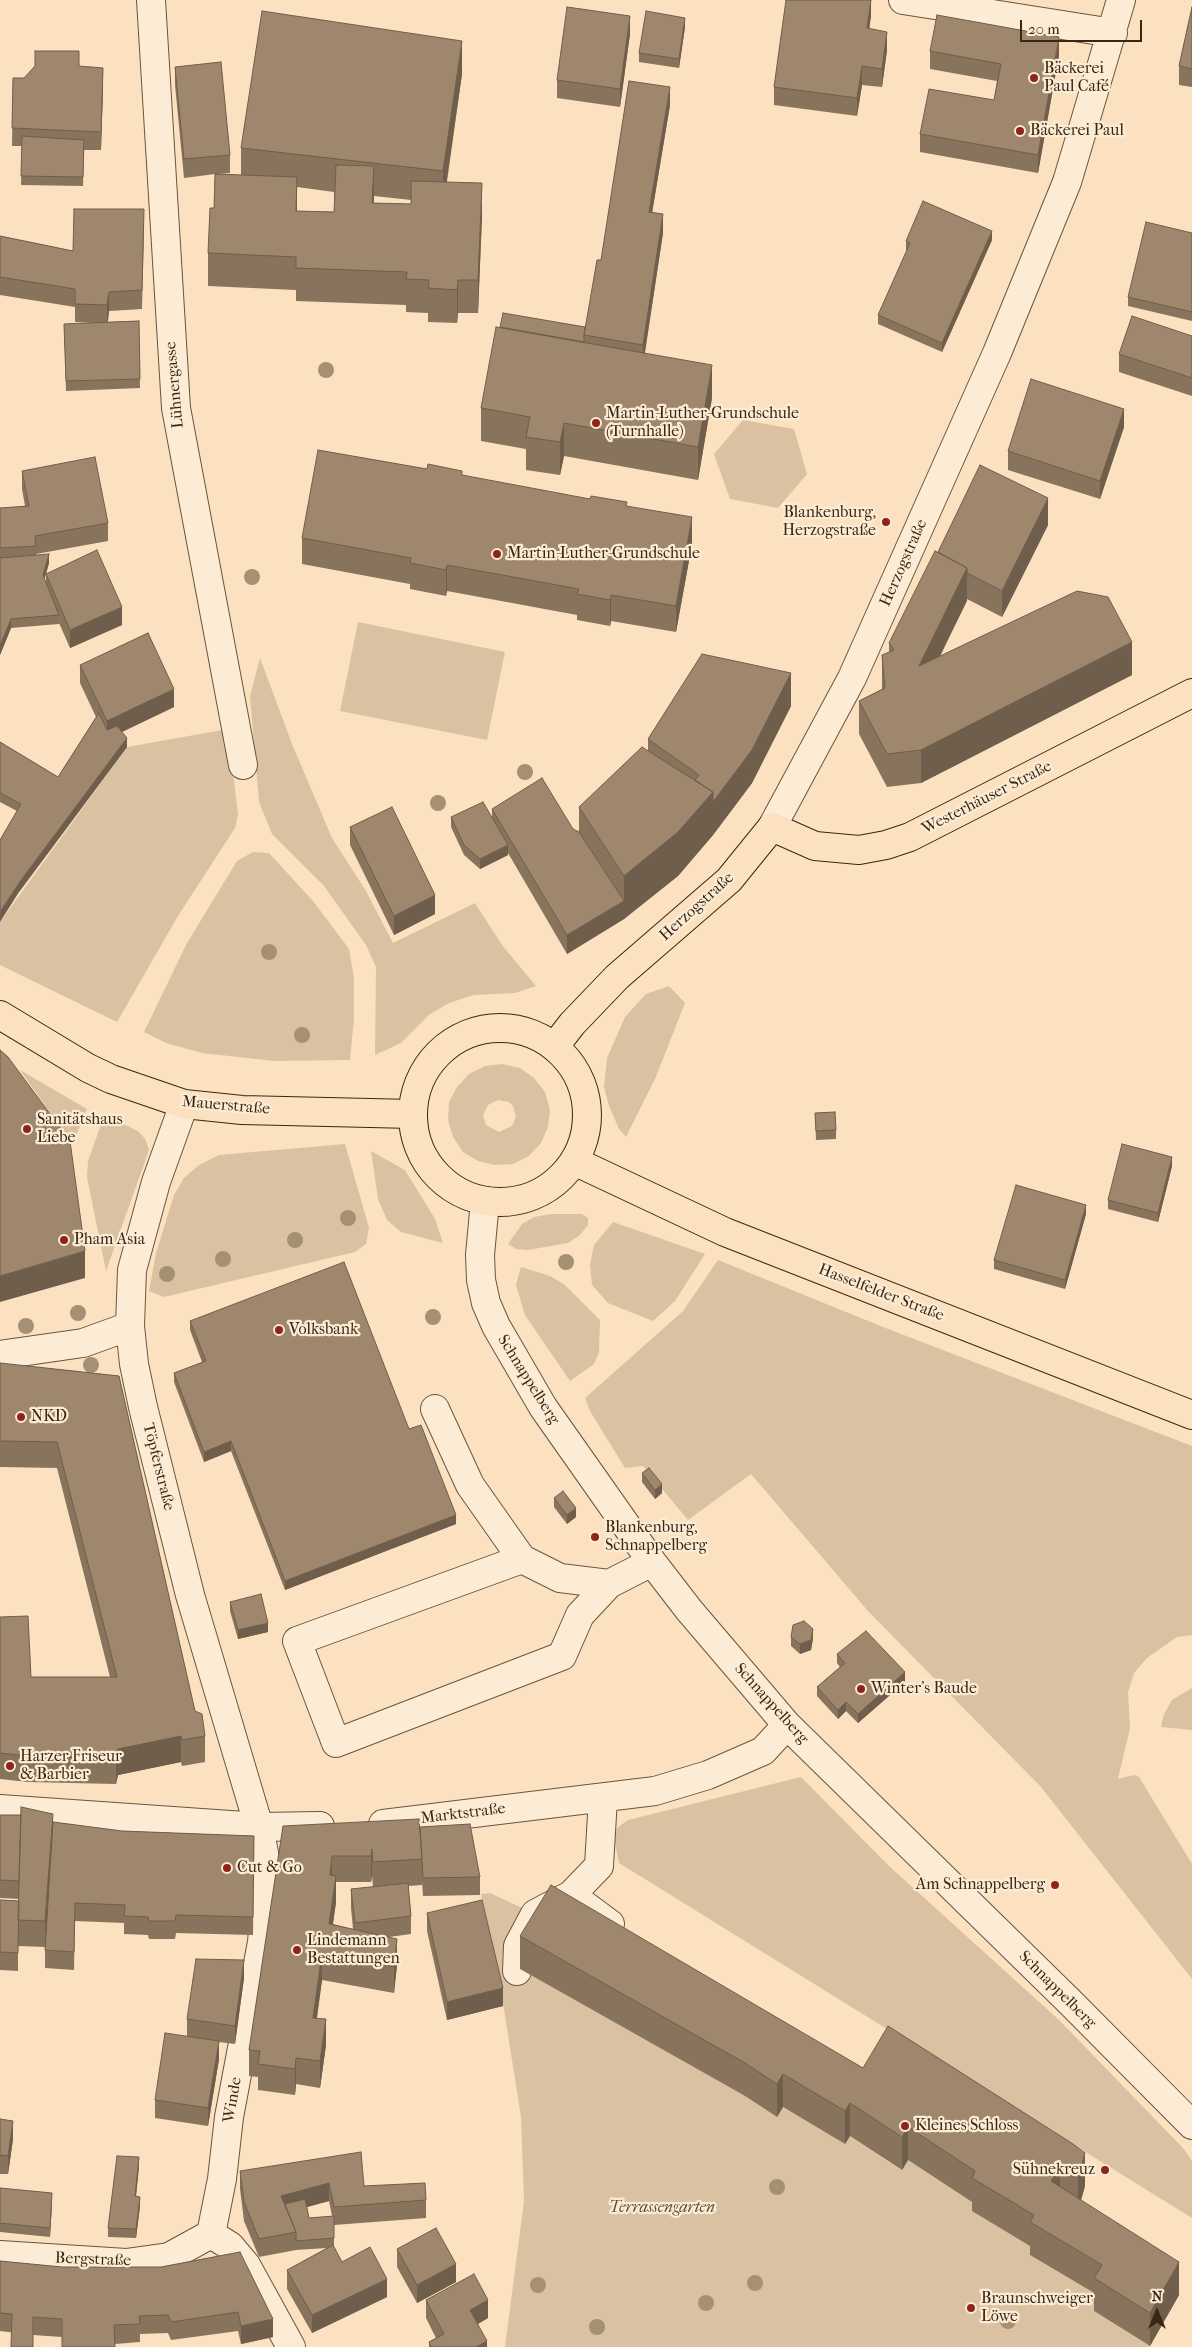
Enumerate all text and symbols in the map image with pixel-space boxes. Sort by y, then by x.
scale bar [1022,10,1144,42]
text: 20 m [1028,20,1060,38]
place label: Bäckerei Paul Café [1044,59,1109,97]
marker: Bäckerei Paul Café [1028,72,1040,84]
place label: Bäckerei Paul [1030,121,1124,141]
marker: Bäckerei Paul [1014,125,1026,137]
street label: Lühnergasse [162,341,188,429]
place label: Martin-Luther-Grundschule (Turnhalle) [606,404,799,442]
marker: Martin-Luther-Grundschule (Turnhalle) [590,417,602,429]
place label: Blankenburg, Herzogstraße [783,503,876,541]
street label: Herzogstraße [876,516,932,610]
marker: Blankenburg, Herzogstraße [880,516,892,528]
place label: Martin-Luther-Grundschule [507,544,700,564]
marker: Martin-Luther-Grundschule [491,548,503,560]
street label: Westerhäuser Straße [919,757,1055,839]
street label: Herzogstraße [656,869,738,945]
street label: Mauerstraße [181,1093,271,1119]
place label: Sanitätshaus Liebe [37,1110,123,1148]
marker: Sanitätshaus Liebe [21,1123,33,1135]
place label: Pham Asia [74,1230,145,1250]
marker: Pham Asia [58,1234,70,1246]
street label: Hasselfelder Straße [815,1260,947,1326]
place label: Volksbank [289,1320,358,1340]
marker: Volksbank [273,1324,285,1336]
street label: Schnappelberg [493,1332,563,1428]
place label: NKD [31,1407,67,1427]
marker: NKD [15,1411,27,1423]
street label: Töpferstraße [138,1421,178,1513]
place label: Blankenburg, Schnappelberg [605,1518,707,1556]
marker: Blankenburg, Schnappelberg [589,1531,601,1543]
street label: Schnappelberg [730,1660,812,1748]
place label: Winter's Baude [871,1679,977,1699]
marker: Winter's Baude [855,1683,867,1695]
place label: Harzer Friseur & Barbier [20,1747,122,1785]
marker: Harzer Friseur & Barbier [4,1760,16,1772]
street label: Marktstraße [420,1799,506,1829]
place label: Cut & Go [237,1858,302,1878]
marker: Cut & Go [221,1862,233,1874]
place label: Am Schnappelberg [916,1875,1045,1895]
marker: Am Schnappelberg [1049,1879,1061,1891]
place label: Lindemann Bestattungen [307,1931,400,1969]
marker: Lindemann Bestattungen [291,1944,303,1956]
street label: Schnappelberg [1014,1947,1100,2033]
street label: Winde [220,2076,246,2124]
place label: Kleines Schloss [915,2116,1019,2136]
marker: Kleines Schloss [899,2120,911,2132]
place label: Sühnekreuz [1013,2160,1095,2180]
marker: Sühnekreuz [1099,2164,1111,2176]
park label: Terrassengarten [609,2198,715,2218]
street label: Bergstraße [55,2249,131,2271]
north arrow [1132,2287,1182,2337]
text: N [1152,2288,1162,2305]
place label: Braunschweiger Löwe [981,2289,1093,2327]
marker: Braunschweiger Löwe [965,2302,977,2314]

